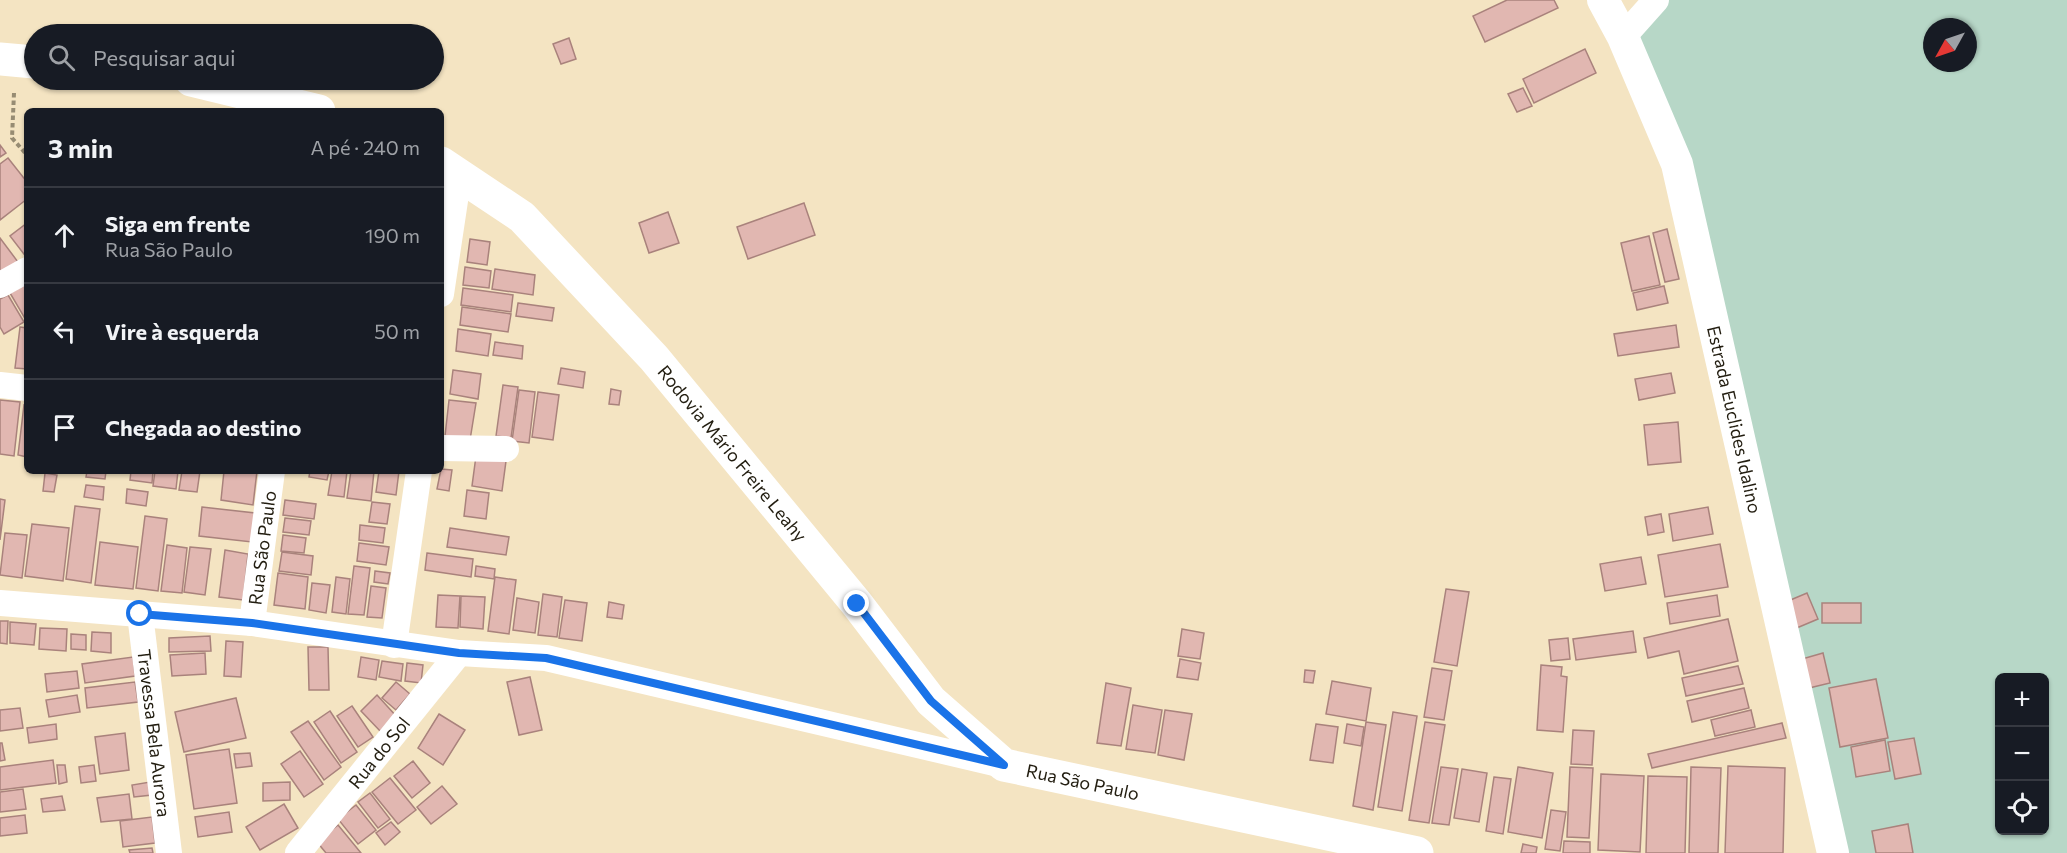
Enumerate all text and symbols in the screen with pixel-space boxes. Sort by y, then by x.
north arrow [1923,18,1977,72]
search box [24,24,444,90]
icon: search [45,41,78,74]
text: Pesquisar aqui [93,44,236,71]
text: 3 min [48,132,113,163]
text: A pé · 240 m [311,135,420,159]
text: Siga em frente [105,210,250,237]
icon: ahead [48,219,81,252]
text: 190 m [365,223,420,247]
text: Rua São Paulo [105,237,233,261]
icon: left [48,315,81,348]
text: Vire à esquerda [105,318,259,345]
text: 50 m [374,319,420,343]
street label: Estrada Euclides Idalino [1703,324,1767,515]
street label: Rodovia Mário Freire Leahy [653,361,812,546]
icon: arrive [48,411,81,444]
text: Chegada ao destino [105,414,301,441]
street label: Rua São Paulo [243,489,280,606]
route end [843,590,869,616]
route start [126,600,152,626]
street label: Travessa Bela Aurora [133,648,176,818]
map controls [1995,673,2049,835]
button: + [1995,673,2049,727]
street label: Rua do Sol [344,712,414,793]
button: − [1995,727,2049,781]
street label: Rua São Paulo [1024,759,1141,805]
button: locate [1995,781,2049,835]

